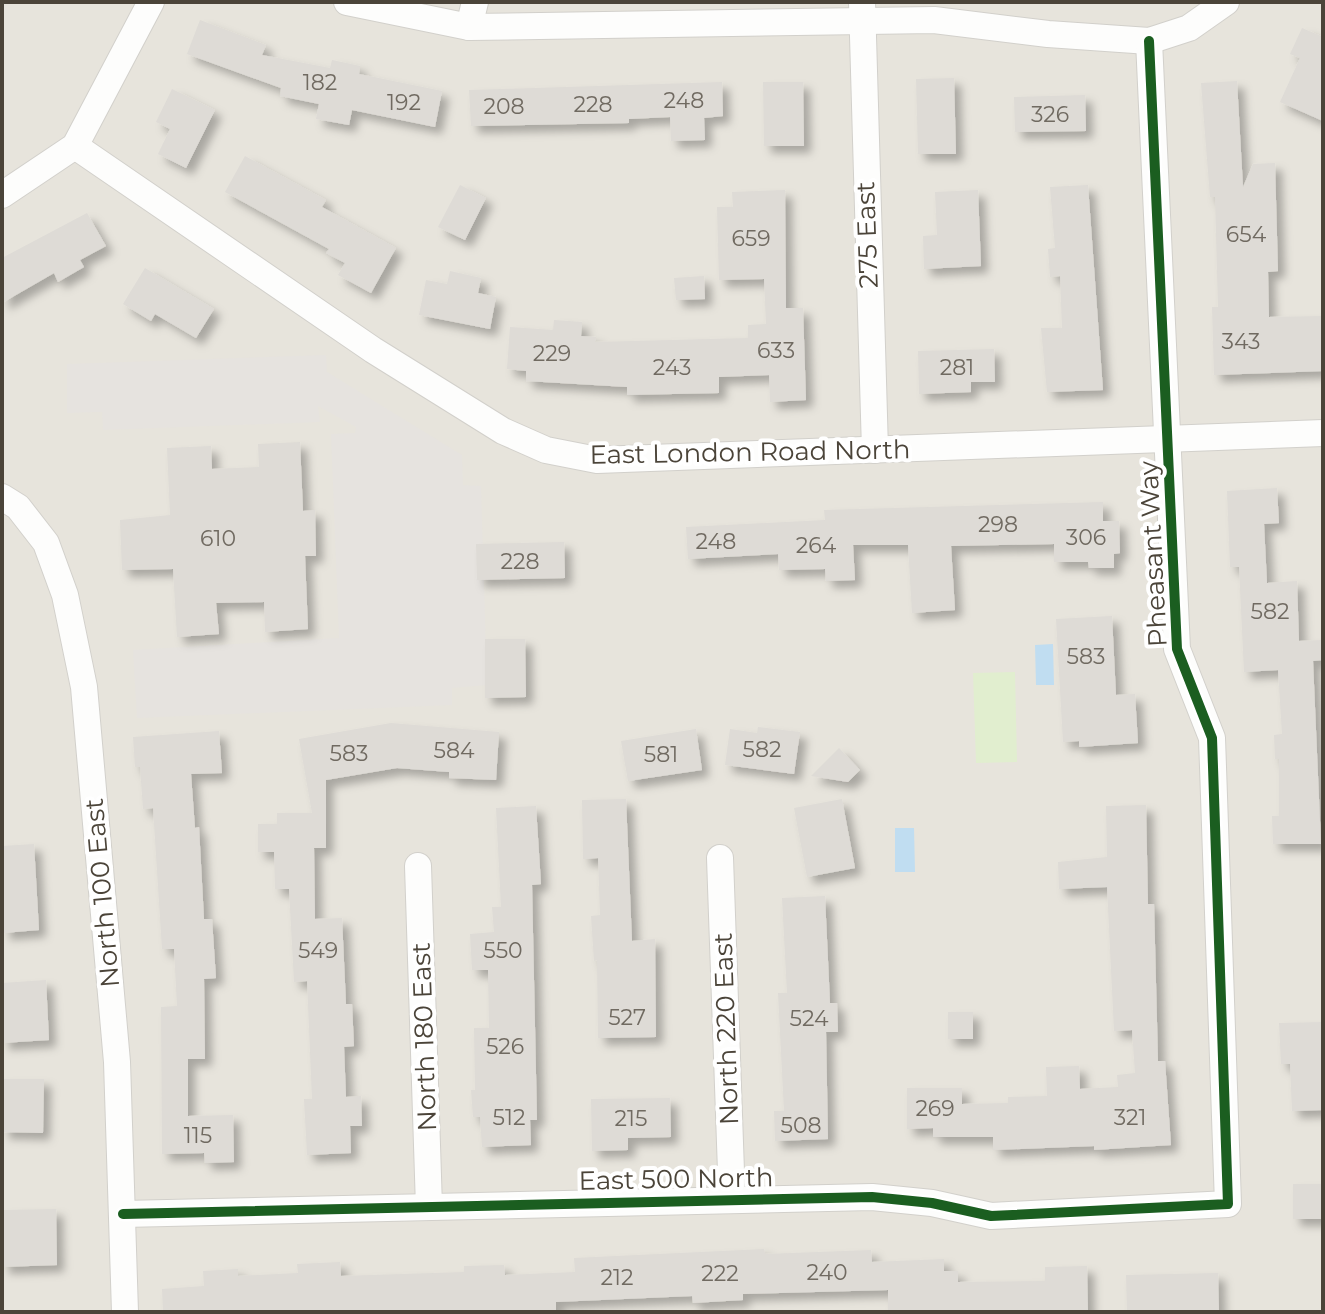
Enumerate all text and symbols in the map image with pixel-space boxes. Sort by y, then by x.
house number: 182 [303,69,337,96]
house number: 248 [664,87,704,114]
house number: 192 [387,89,421,116]
house number: 228 [573,91,613,118]
house number: 208 [483,93,525,120]
house number: 326 [1031,101,1069,128]
street label: 275 East [849,181,885,289]
house number: 654 [1226,221,1267,248]
house number: 659 [731,225,771,252]
house number: 343 [1221,328,1261,355]
house number: 633 [757,337,795,364]
house number: 229 [533,340,571,367]
house number: 243 [653,354,691,381]
house number: 281 [940,354,974,381]
street label: East London Road North [589,433,911,471]
street label: Pheasant Way [1132,459,1174,648]
house number: 298 [978,511,1018,538]
house number: 306 [1066,524,1106,551]
house number: 610 [200,525,236,552]
house number: 248 [696,528,736,555]
house number: 264 [796,532,837,559]
house number: 228 [500,548,540,575]
house number: 582 [1251,598,1289,625]
house number: 583 [1067,643,1105,670]
house number: 582 [743,736,781,763]
house number: 584 [433,737,475,764]
house number: 583 [330,740,368,767]
house number: 581 [644,741,678,768]
street label: North 100 East [78,797,126,989]
street label: North 220 East [707,932,745,1126]
house number: 549 [298,937,338,964]
house number: 550 [483,937,523,964]
street label: North 180 East [405,942,443,1132]
house number: 527 [608,1004,646,1031]
house number: 524 [790,1005,829,1032]
house number: 526 [486,1033,524,1060]
house number: 269 [915,1095,955,1122]
house number: 512 [493,1104,525,1131]
house number: 321 [1114,1104,1146,1131]
house number: 215 [615,1105,647,1132]
house number: 508 [780,1112,822,1139]
house number: 115 [184,1122,212,1149]
street label: East 500 North [578,1161,774,1197]
house number: 240 [806,1259,848,1286]
house number: 222 [701,1260,739,1287]
house number: 212 [601,1264,633,1291]

